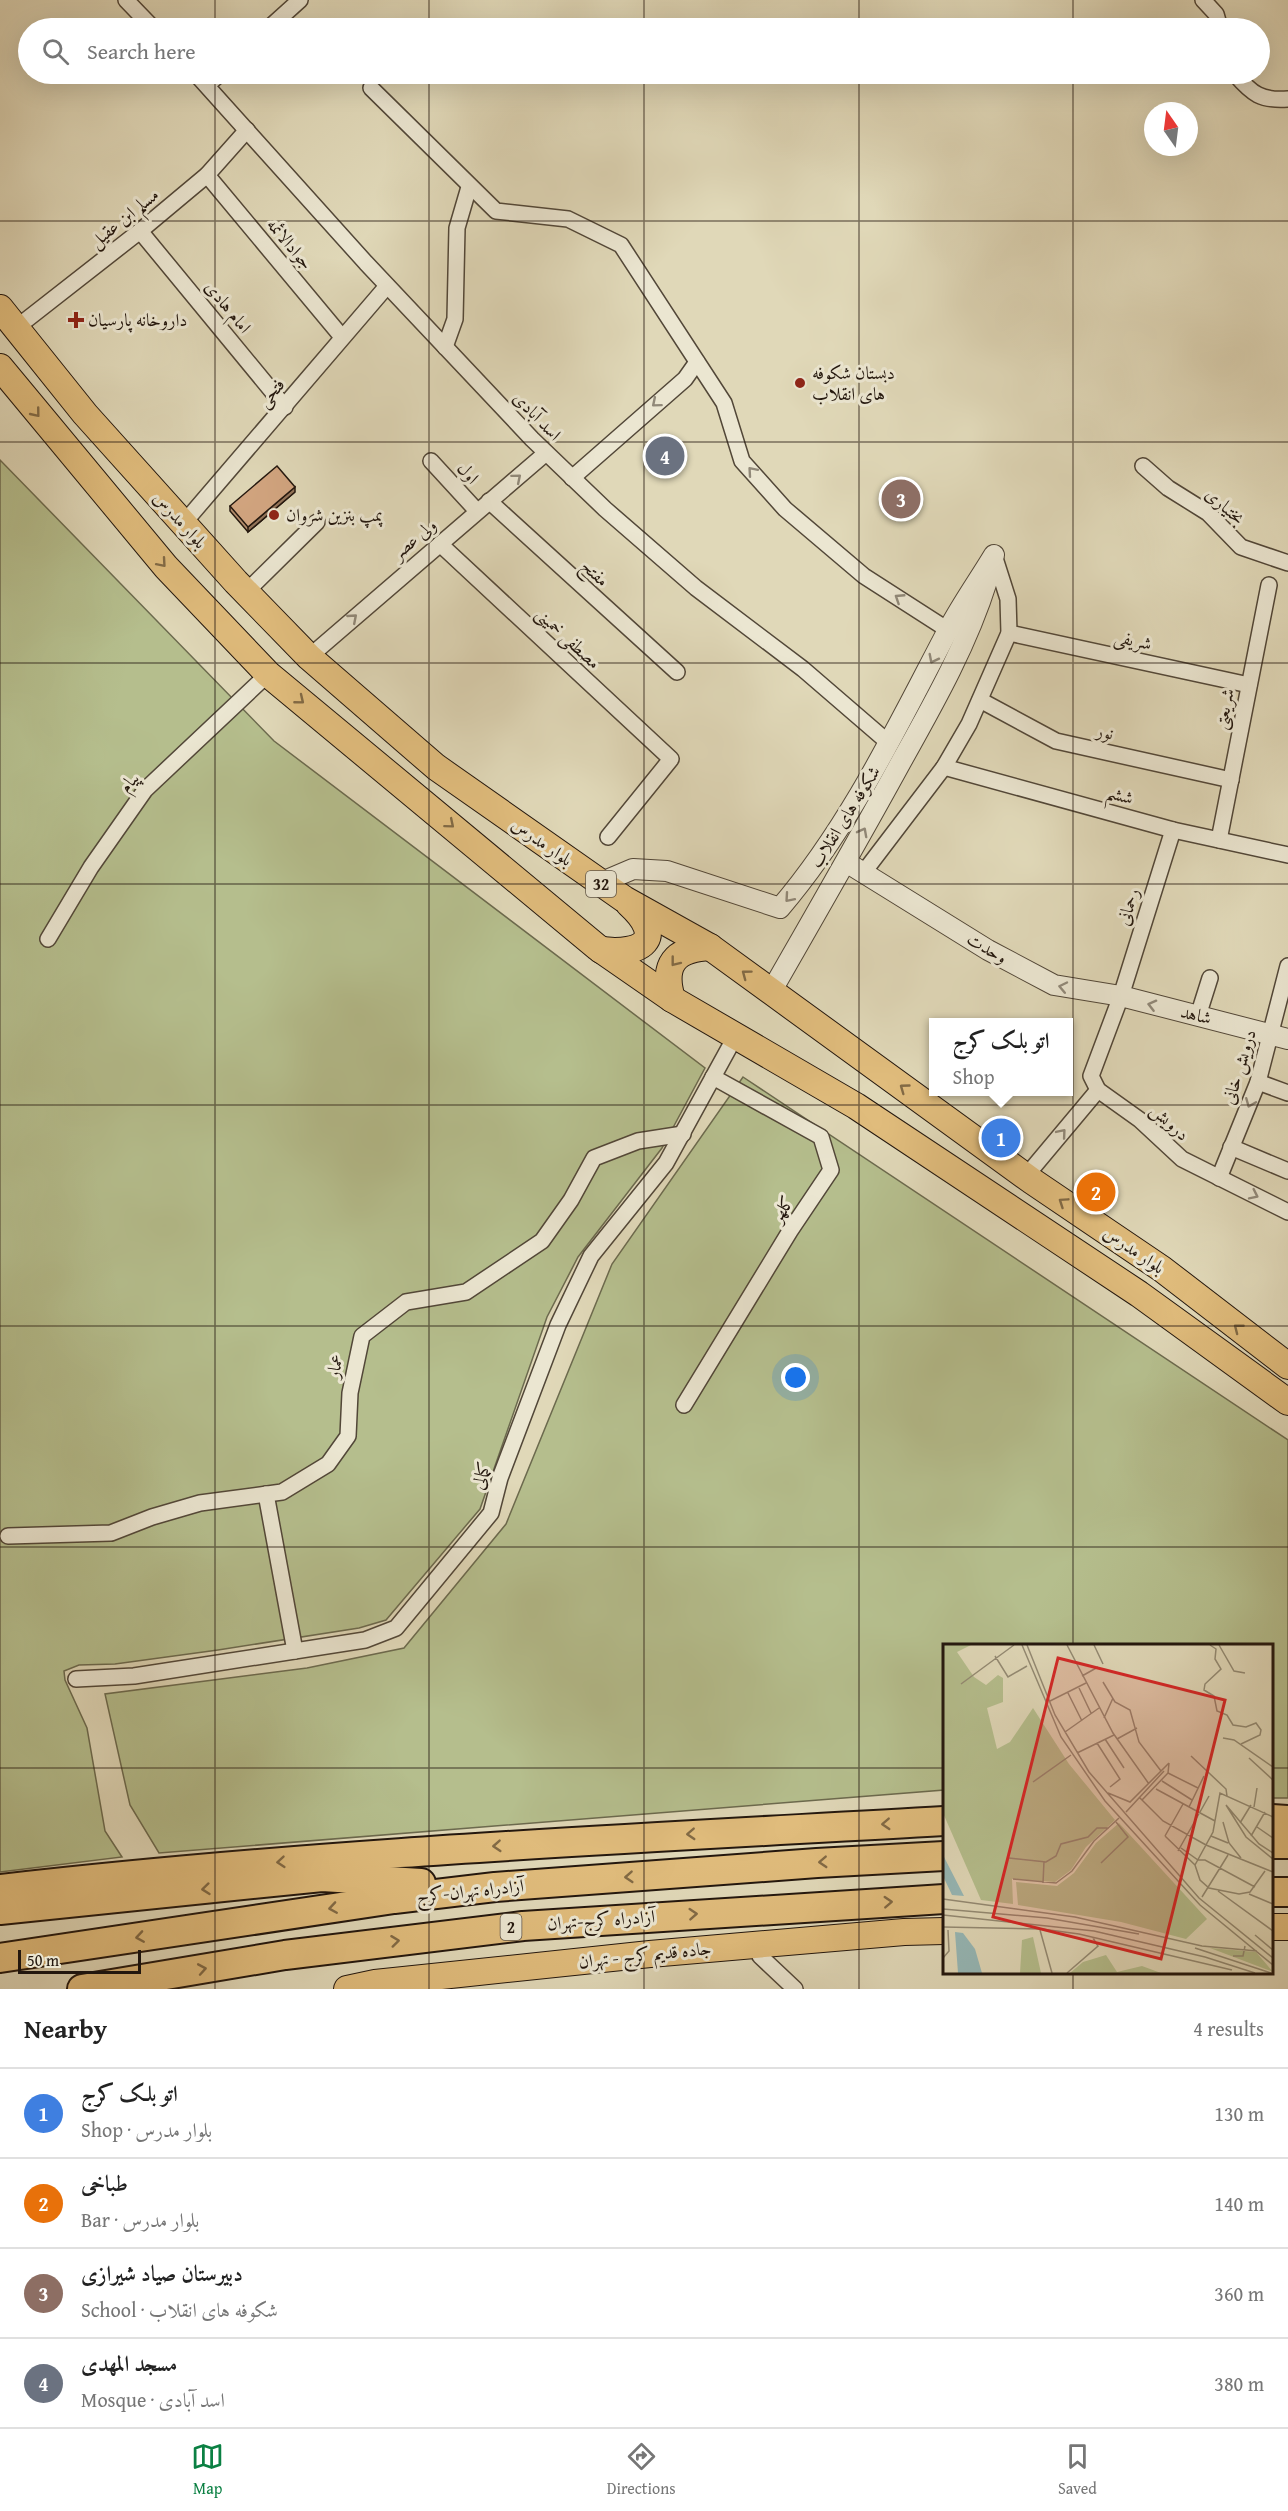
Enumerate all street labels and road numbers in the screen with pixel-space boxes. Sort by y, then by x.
street label: مسلم ابن عقیل [83,181,167,258]
street label: جوادالائمه [261,212,320,275]
street label: امام هادی [196,274,258,341]
street label: فتحی [250,372,291,413]
street label: اسد آبادی [507,385,568,447]
street label: اول [451,455,486,490]
street label: بختیاری [1199,481,1251,531]
street label: بلوار مدرس [147,485,214,554]
street label: ولی عصر [384,512,442,567]
street label: مفتح [573,553,615,595]
street label: مصطفی خمینی [530,600,607,675]
street label: شریفی [1112,622,1154,657]
street label: شریعتی [1206,686,1241,732]
street label: نور [1092,716,1116,746]
street label: شکوفه های انقلاب [802,760,887,873]
street label: پیام [112,765,148,800]
street label: ششم [1102,778,1137,816]
street label: بلوار مدرس [506,811,578,873]
road number: 32 [586,871,616,897]
street label: رحمانی [1109,885,1146,929]
street label: وحدت [962,925,1013,970]
street label: شاهد [1178,998,1214,1031]
street label: درویش خانی [1214,1026,1263,1108]
street label: درویش [1145,1096,1196,1147]
street label: کلهر [762,1190,800,1229]
street label: بلوار مدرس [1098,1219,1171,1280]
street label: عمار [318,1351,350,1382]
street label: کمالی [464,1459,497,1493]
street label: آزادراه تهران-کرج [415,1871,527,1913]
street label: آزادراه کرج-تهران [546,1902,658,1940]
road number: 2 [500,1914,522,1940]
street label: جاده قدیم کرج - تهران [577,1934,713,1978]

